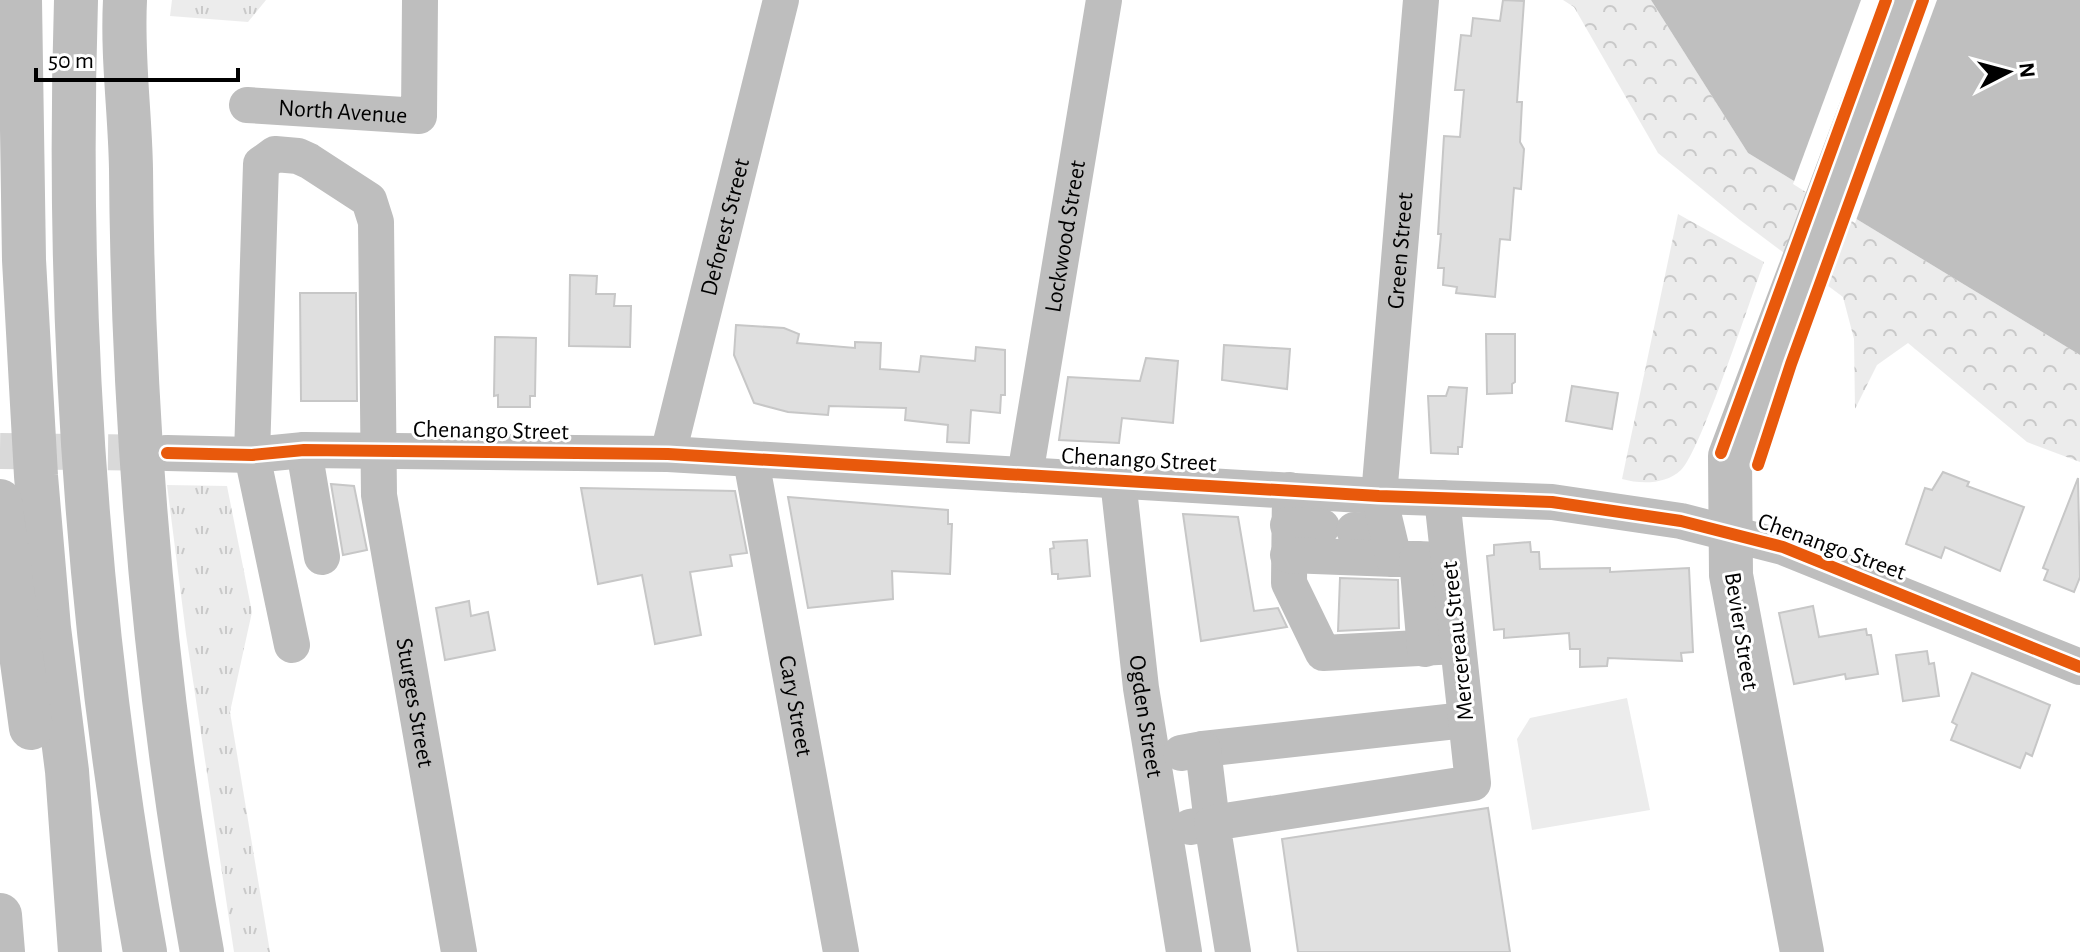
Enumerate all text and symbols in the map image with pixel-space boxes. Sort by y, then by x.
scale bar [36,32,238,82]
north arrow [1968,32,2048,112]
text: 50 m [48,49,94,73]
text: N [2015,61,2039,79]
street label: North Avenue [277,96,408,128]
street label: Deforest Street [697,156,754,298]
street label: Lockwood Street [1041,158,1090,314]
street label: Green Street [1384,191,1418,310]
street label: Chenango Street [413,418,569,444]
street label: Chenango Street [1061,444,1218,476]
street label: Chenango Street [1754,509,1909,585]
street label: Mercereau Street [1438,560,1478,722]
street label: Bevier Street [1720,571,1762,692]
street label: Sturges Street [391,636,438,770]
street label: Cary Street [774,654,816,759]
street label: Ogden Street [1124,654,1166,780]

